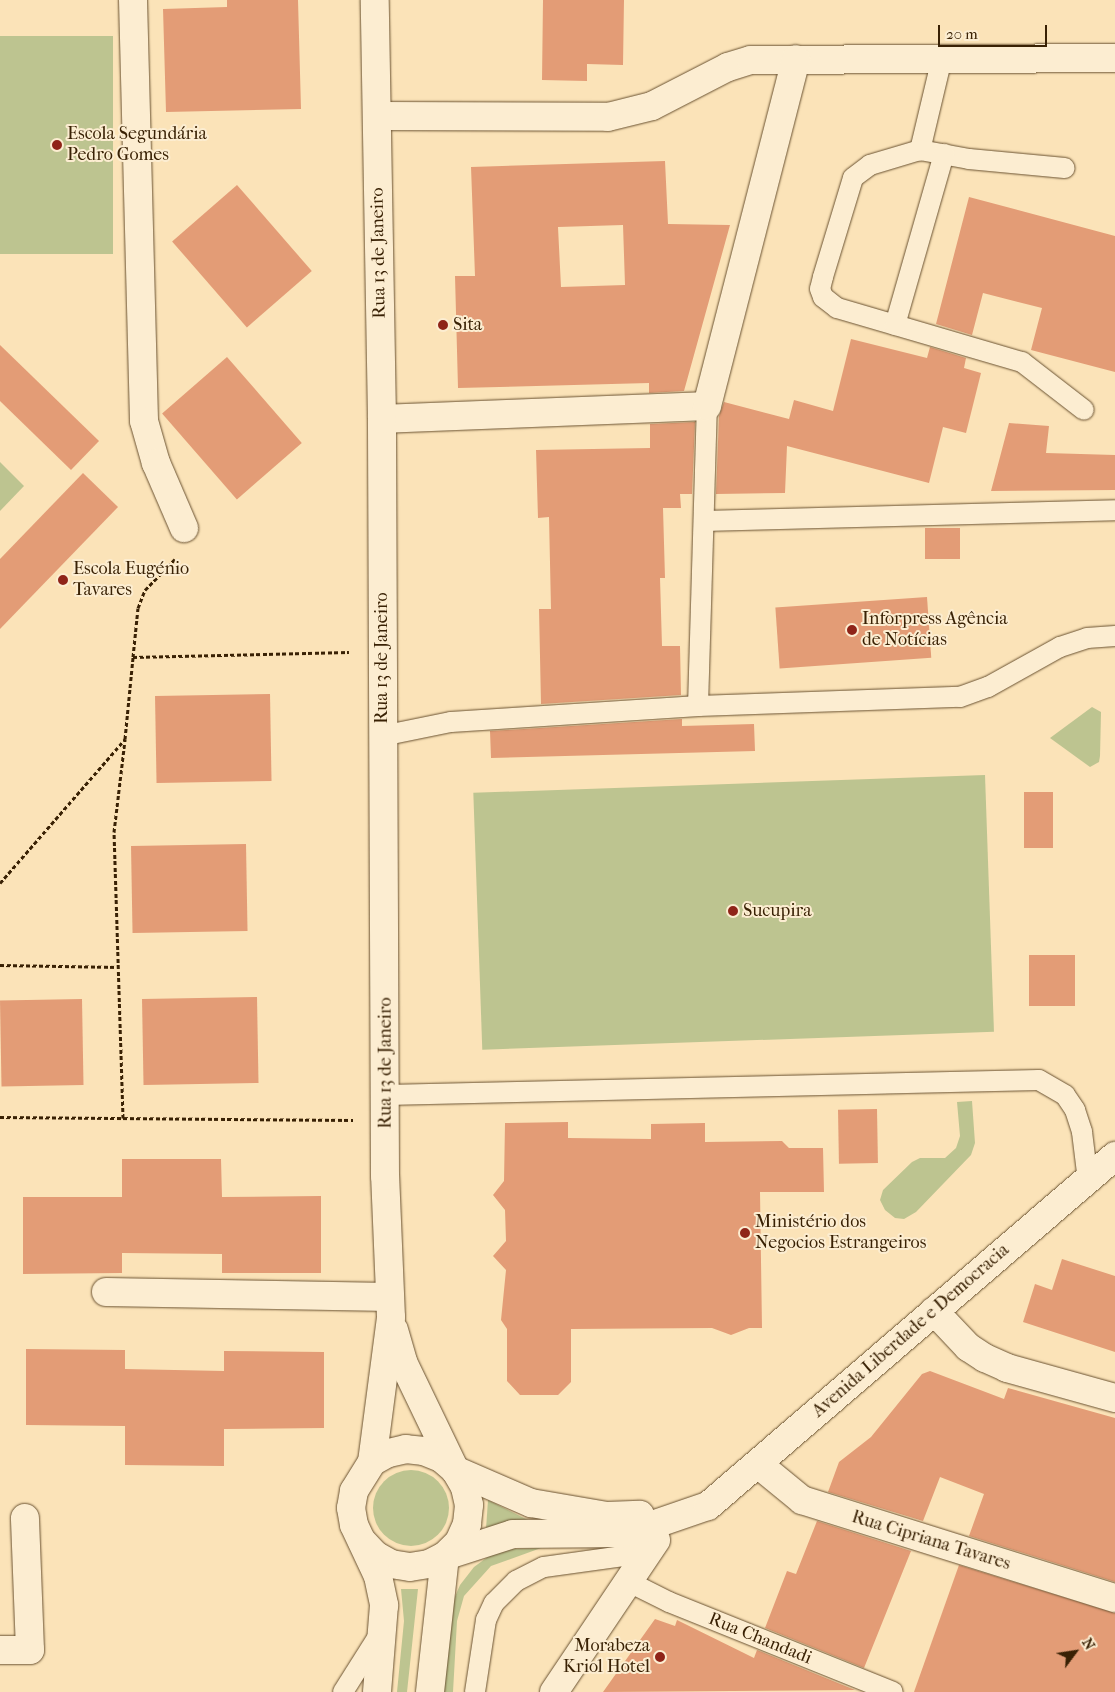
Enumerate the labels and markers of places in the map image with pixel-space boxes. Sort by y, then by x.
place label: Escola Segundária Pedro Gomes [67,124,207,166]
marker: Escola Segundária Pedro Gomes [51,139,63,151]
place label: Sita [453,314,482,336]
marker: Sita [437,319,449,331]
place label: Escola Eugénio Tavares [73,559,189,602]
marker: Escola Eugénio Tavares [57,574,69,586]
place label: Inforpress Agência de Notícias [862,609,1008,652]
marker: Inforpress Agência de Notícias [846,624,858,636]
place label: Sucupira [743,900,811,922]
marker: Sucupira [727,905,739,917]
place label: Ministério dos Negocios Estrangeiros [755,1212,926,1254]
marker: Ministério dos Negocios Estrangeiros [739,1227,751,1239]
place label: Morabeza Kriol Hotel [563,1636,650,1678]
marker: Morabeza Kriol Hotel [654,1651,666,1663]

